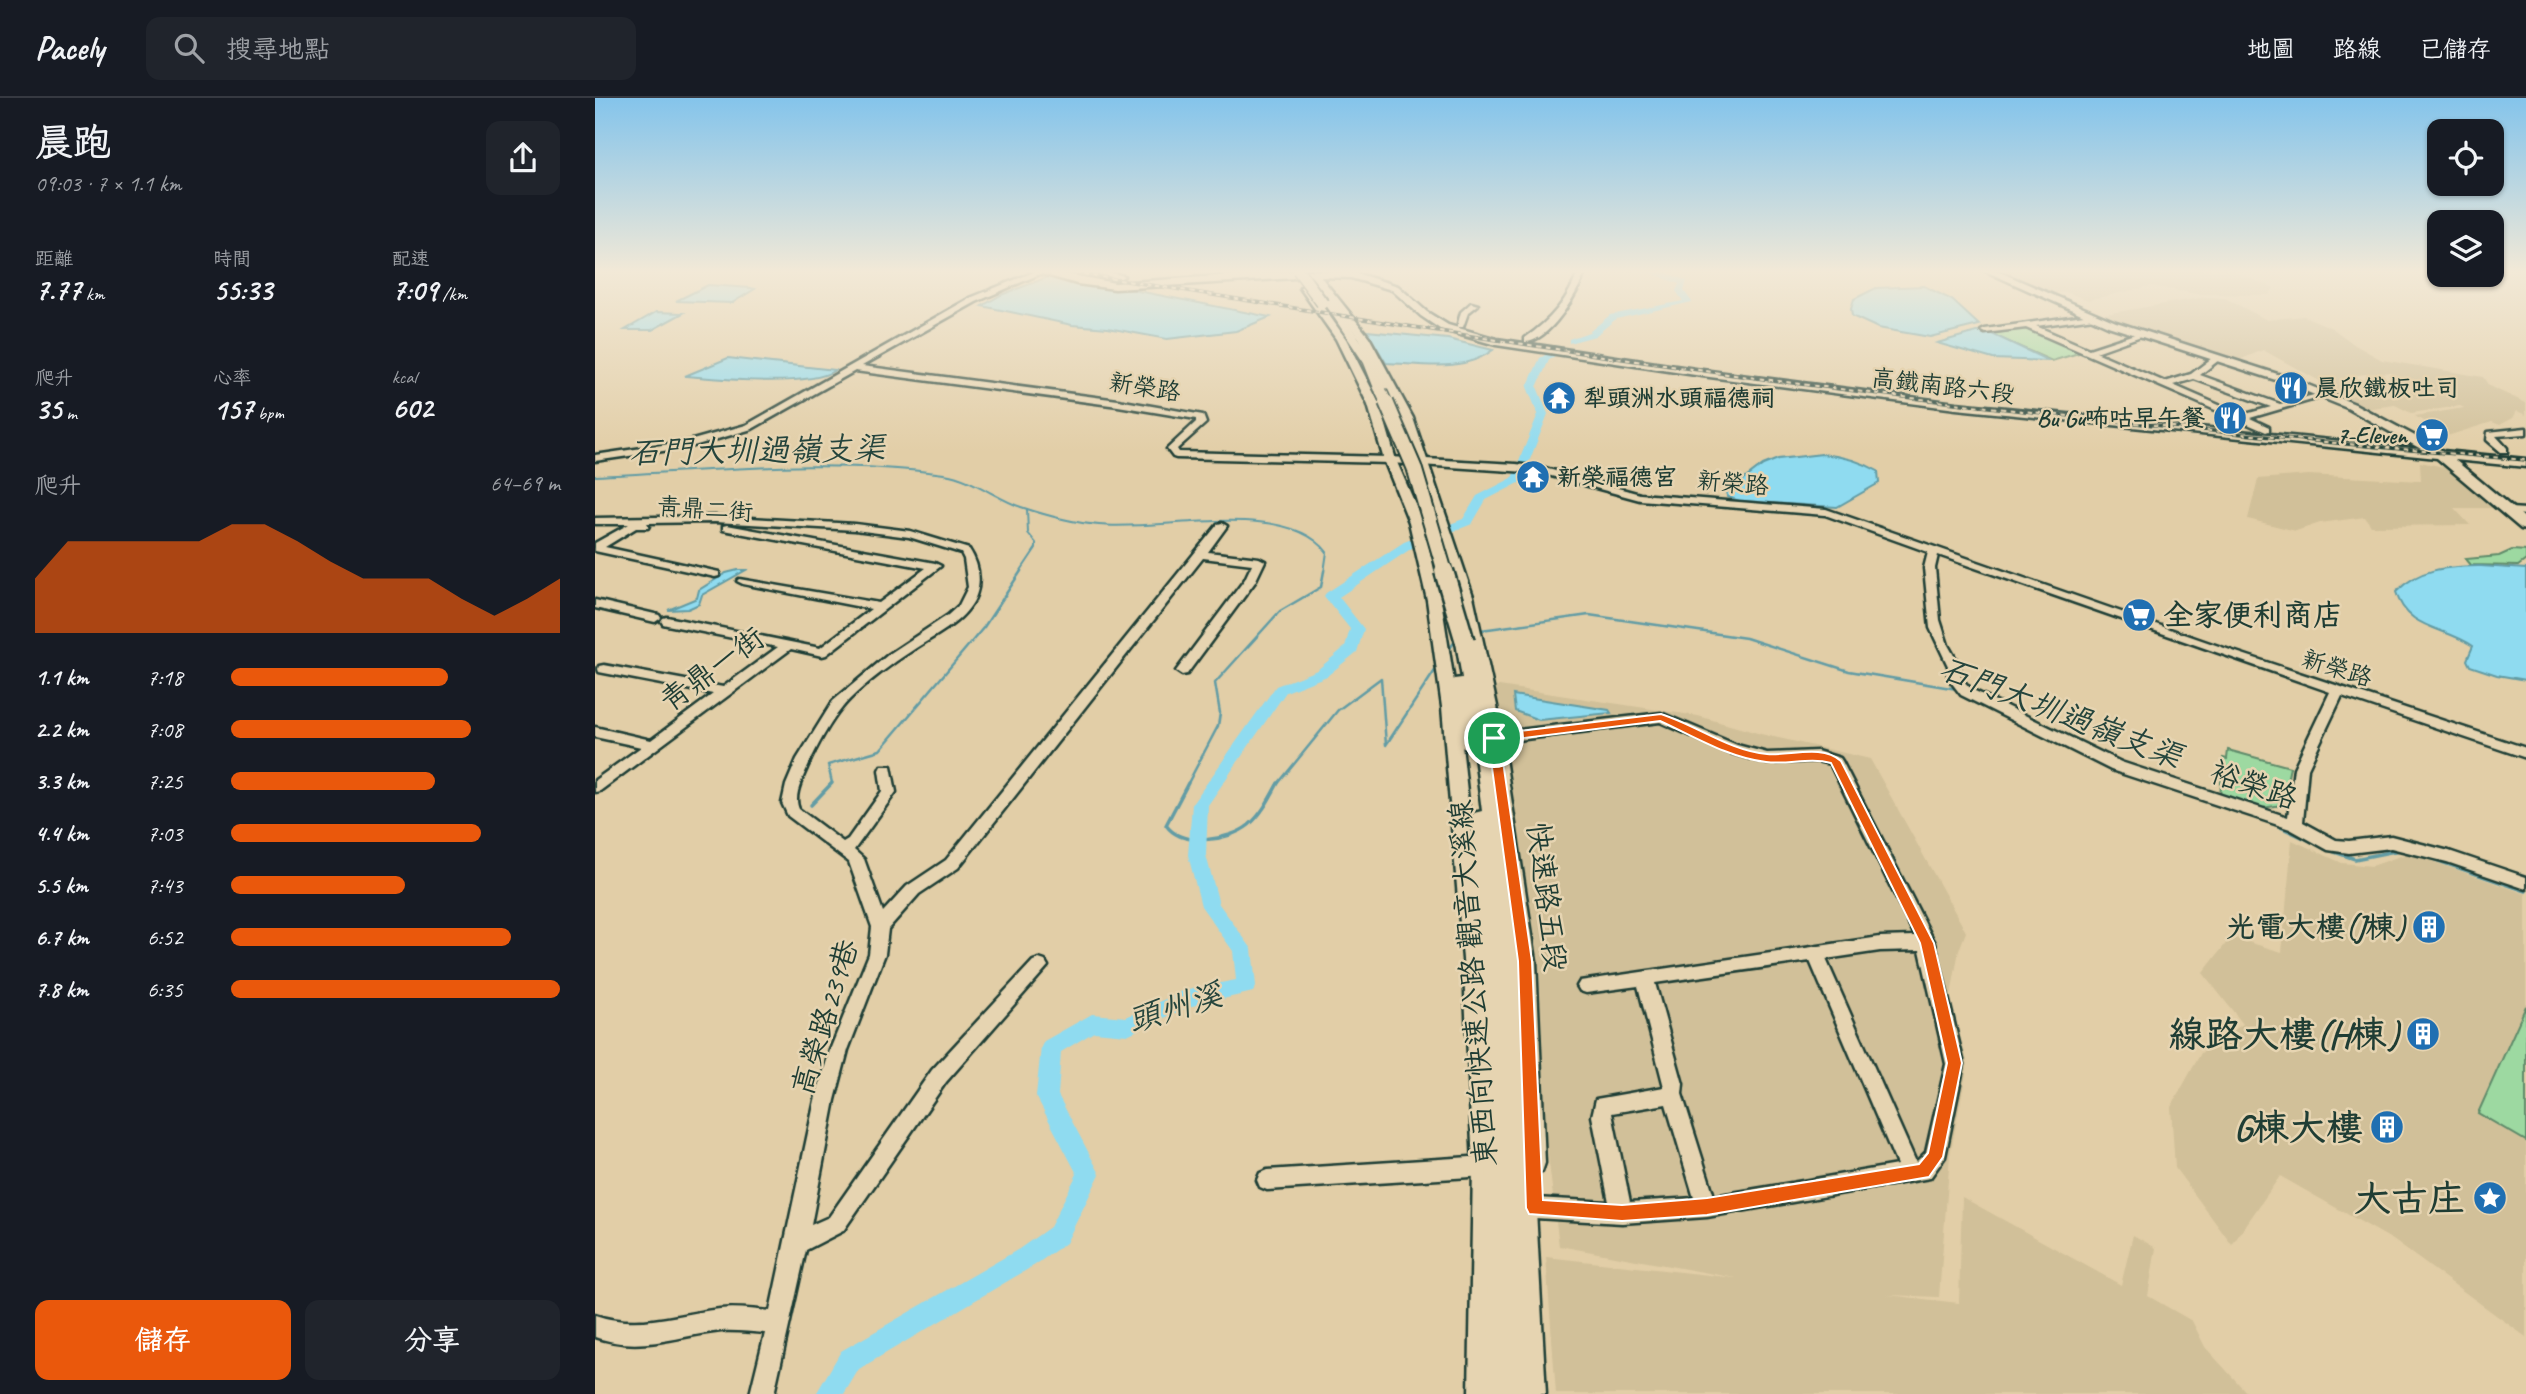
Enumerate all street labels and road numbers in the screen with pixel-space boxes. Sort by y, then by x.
street label: 高鐵南路六段 [1870,362,2016,410]
street label: 新榮路 [1107,367,1183,407]
street label: 新榮路 [1696,465,1770,501]
street label: 青鼎二街 [656,491,754,527]
street label: 青鼎一街 [652,618,772,720]
street label: 新榮路 [2298,643,2376,693]
street label: 裕榮路 [2205,752,2303,818]
street label: 東西向快速公路 觀音大溪線 [1441,798,1505,1168]
street label: 快速路五段 [1519,820,1575,974]
street label: 高榮路239巷 [783,935,867,1099]

